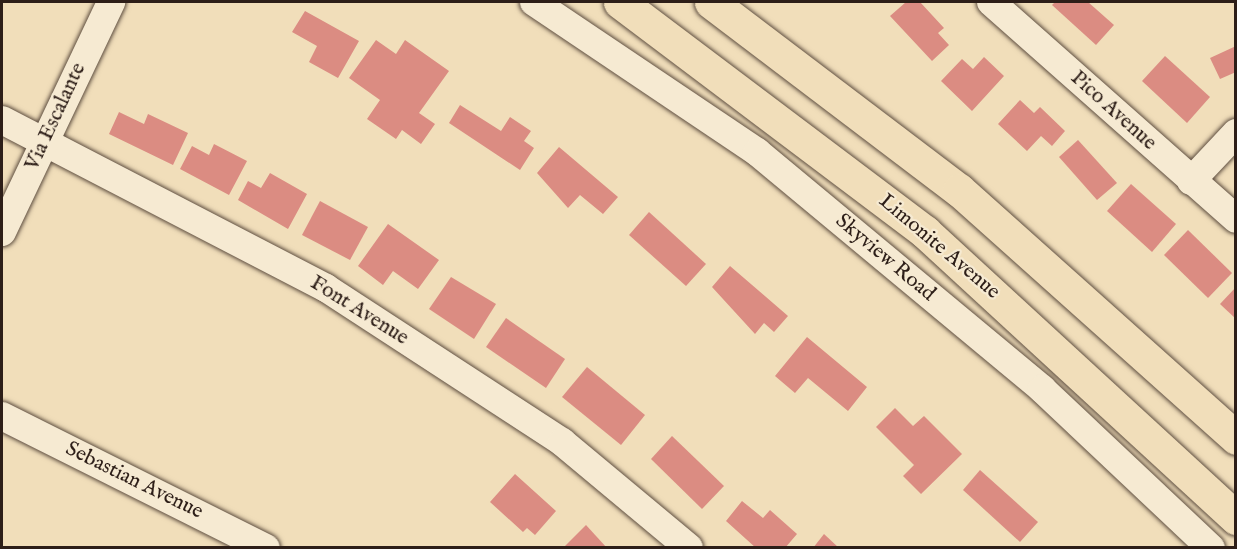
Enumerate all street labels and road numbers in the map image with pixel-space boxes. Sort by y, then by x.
street label: Via Escalante [20,59,92,175]
street label: Pico Avenue [1065,66,1161,156]
street label: Limonite Avenue [873,189,1005,305]
street label: Skyview Road [830,209,940,307]
street label: Font Avenue [305,271,413,351]
street label: Sebastian Avenue [61,437,207,525]

